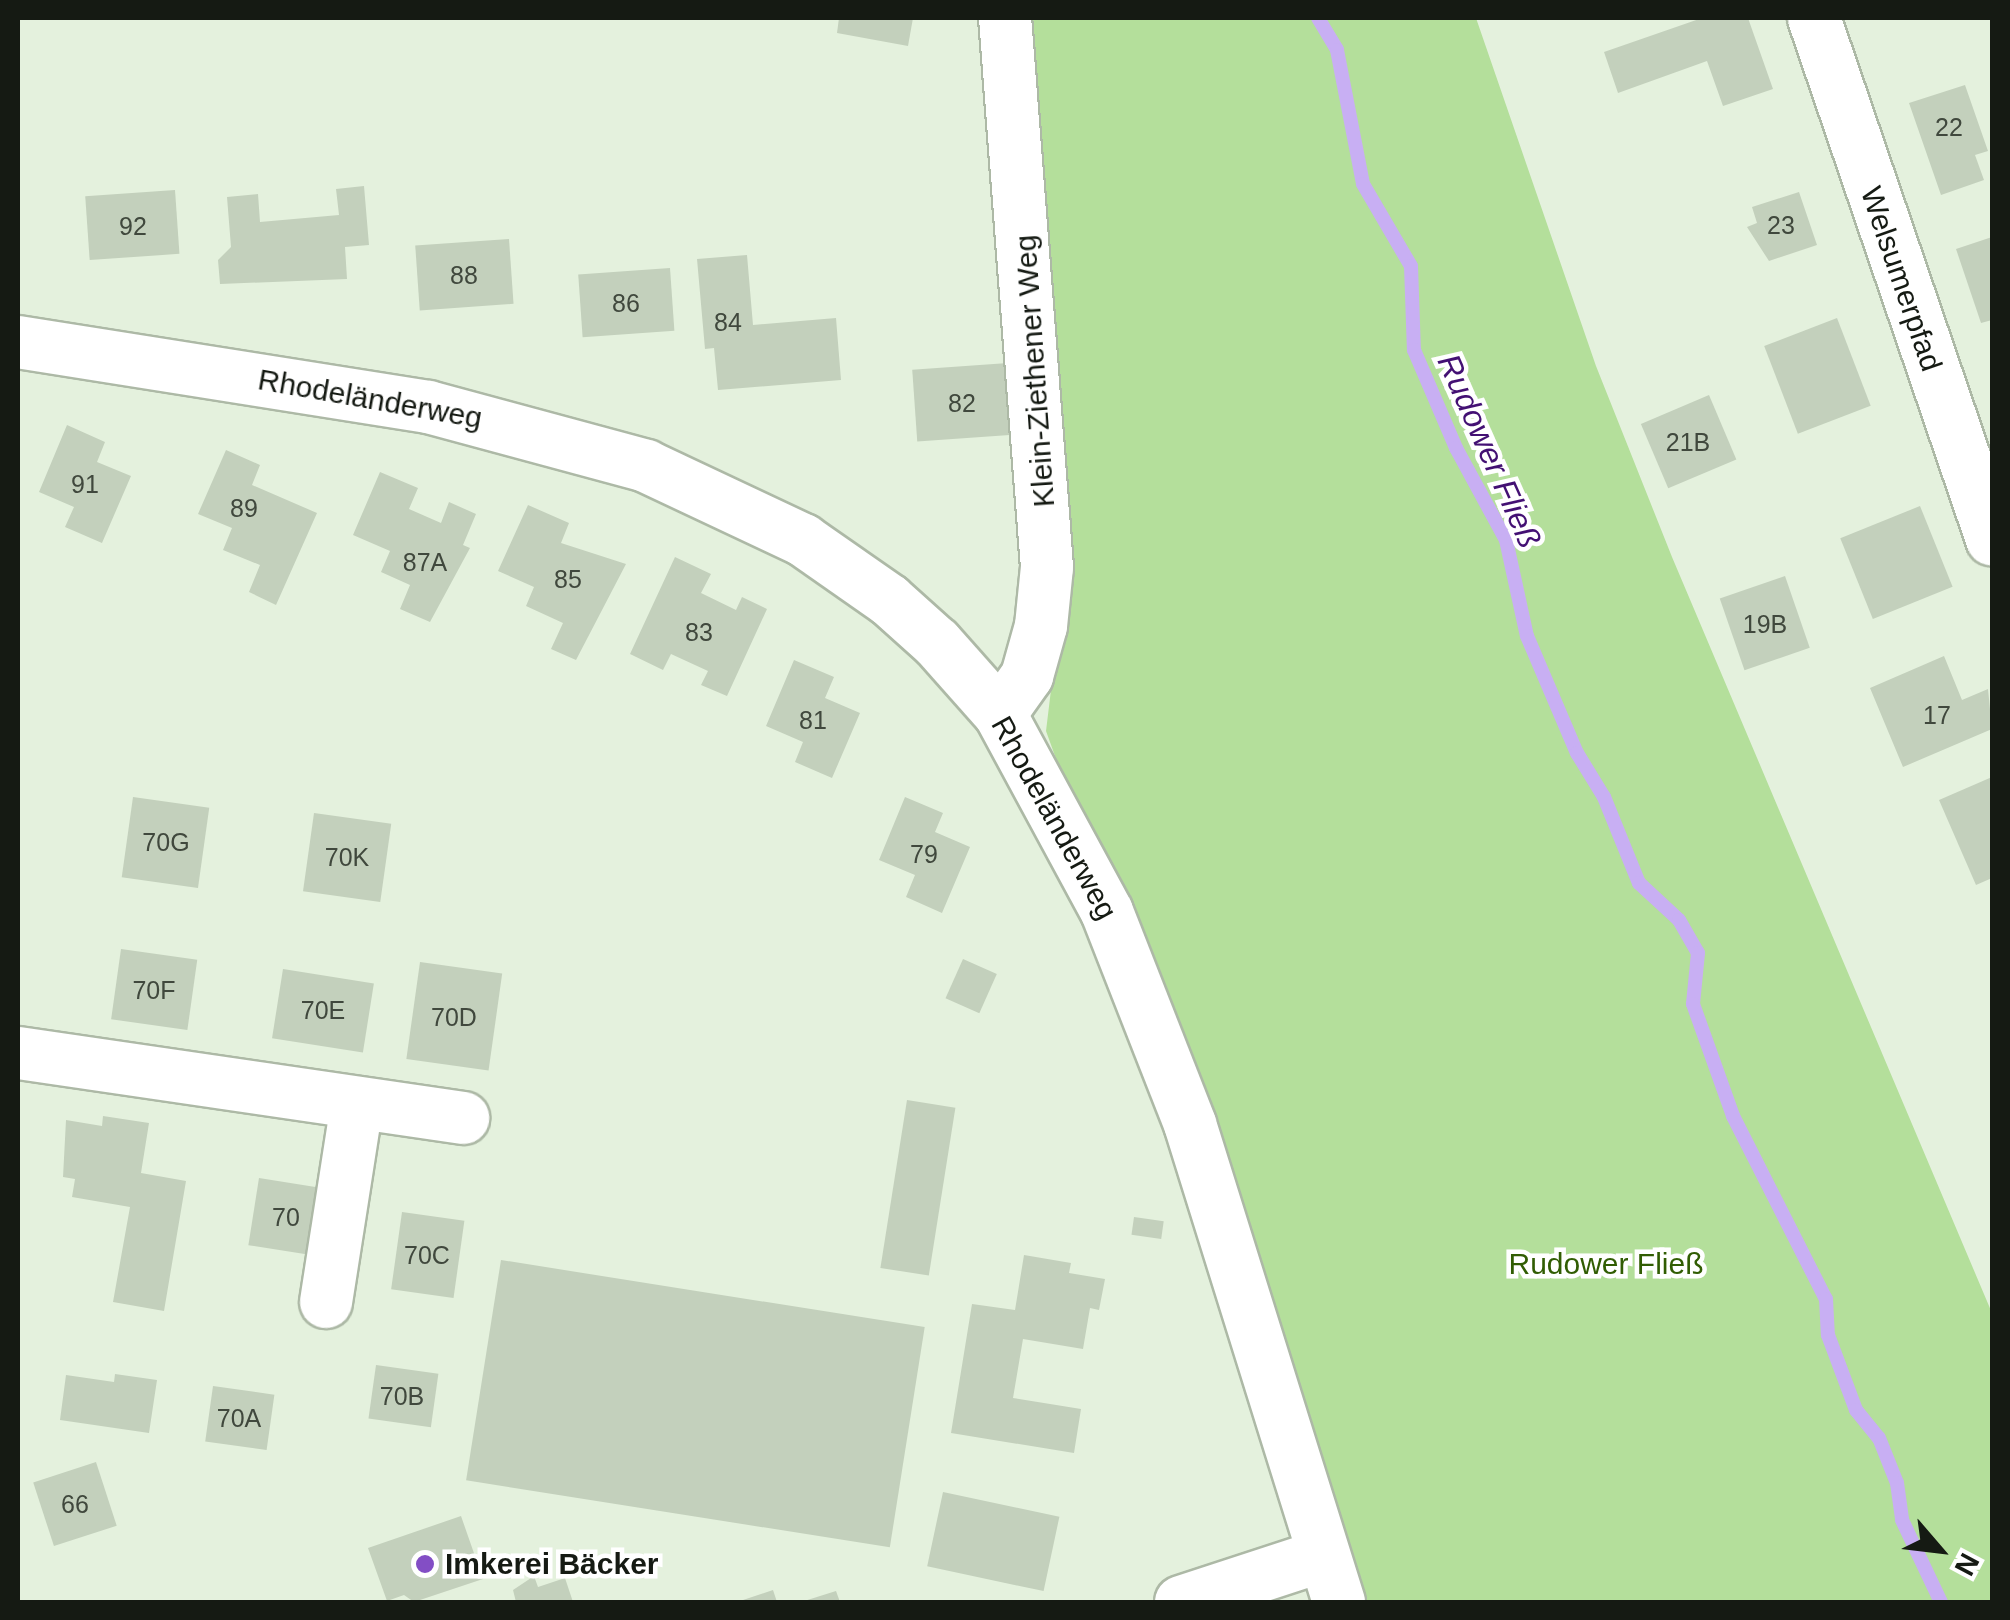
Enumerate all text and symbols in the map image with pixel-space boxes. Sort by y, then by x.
house number: 22 [1935,112,1963,142]
street label: Welsumerpfad [1853,182,1949,376]
house number: 23 [1767,210,1795,240]
house number: 92 [119,211,147,241]
street label: Klein-Ziethener Weg [1008,234,1062,508]
house number: 88 [450,260,478,290]
house number: 86 [612,288,640,318]
house number: 84 [714,307,742,337]
water label: Rudower Fließ [1429,348,1549,554]
street label: Rhodeländerweg [255,362,485,436]
house number: 82 [948,388,976,418]
house number: 21B [1666,427,1710,457]
house number: 91 [71,469,99,499]
house number: 89 [230,493,258,523]
house number: 87A [403,547,447,577]
house number: 85 [554,564,582,594]
house number: 19B [1743,609,1787,639]
house number: 83 [685,617,713,647]
house number: 17 [1923,700,1951,730]
house number: 81 [799,705,827,735]
street label: Rhodeländerweg [983,710,1125,926]
house number: 70G [142,827,190,857]
house number: 79 [910,839,938,869]
house number: 70K [325,842,369,872]
house number: 70F [132,975,176,1005]
house number: 70E [301,995,345,1025]
house number: 70D [431,1002,477,1032]
house number: 70 [272,1202,300,1232]
house number: 70C [404,1240,450,1270]
park label: Rudower Fließ [1508,1246,1704,1282]
house number: 70B [380,1381,424,1411]
house number: 70A [217,1403,261,1433]
house number: 66 [61,1489,89,1519]
north arrow [1890,1500,1990,1600]
place label: Imkerei Bäcker [445,1546,658,1582]
text: N [1948,1548,1985,1581]
marker: Imkerei Bäcker [414,1553,436,1575]

